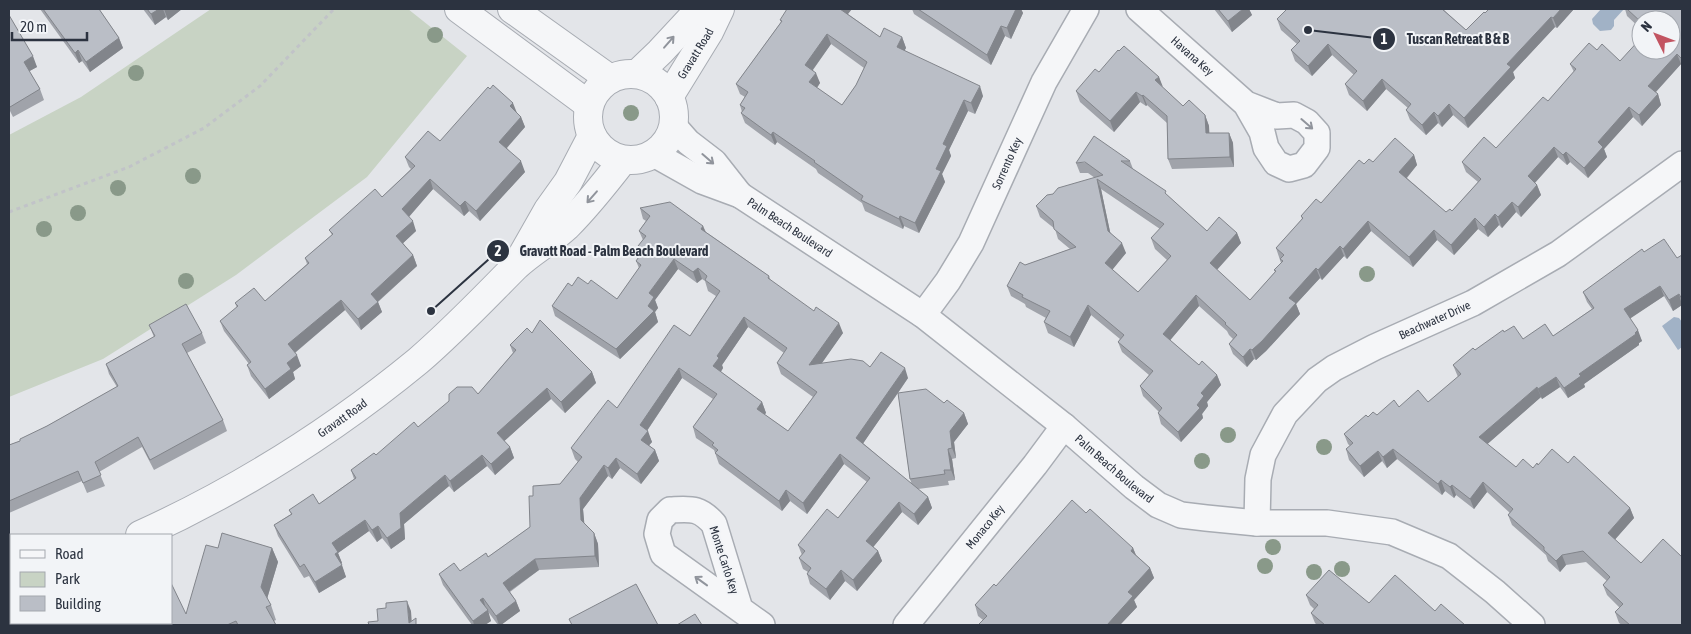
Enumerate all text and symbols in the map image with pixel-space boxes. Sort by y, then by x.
scale bar [12,10,88,42]
north arrow [1631,10,1681,60]
text: 20 m [20,18,47,35]
text: N [1638,18,1655,35]
callout: Tuscan Retreat B & B [1372,24,1519,53]
street label: Gravatt Road [675,26,717,82]
text: 1 [1380,30,1388,47]
text: Tuscan Retreat B & B [1407,31,1509,47]
street label: Havana Key [1168,34,1216,79]
one-way arrow [663,36,675,49]
one-way arrow [1301,118,1314,130]
street label: Sorrento Key [989,135,1025,192]
one-way arrow [702,153,715,164]
one-way arrow [587,190,598,203]
street label: Palm Beach Boulevard [745,195,835,260]
callout: Gravatt Road - Palm Beach Boulevard [485,237,719,266]
text: 2 [494,242,502,259]
text: Gravatt Road - Palm Beach Boulevard [520,243,709,259]
street label: Beachwater Drive [1397,298,1473,342]
street label: Gravatt Road [315,396,370,440]
street label: Palm Beach Boulevard [1072,432,1156,506]
street label: Monaco Key [963,502,1007,552]
street label: Monte Carlo Key [706,524,742,596]
legend [10,534,172,624]
text: Road [55,545,84,562]
text: Park [55,570,80,587]
one-way arrow [695,575,708,586]
text: Building [55,595,101,612]

